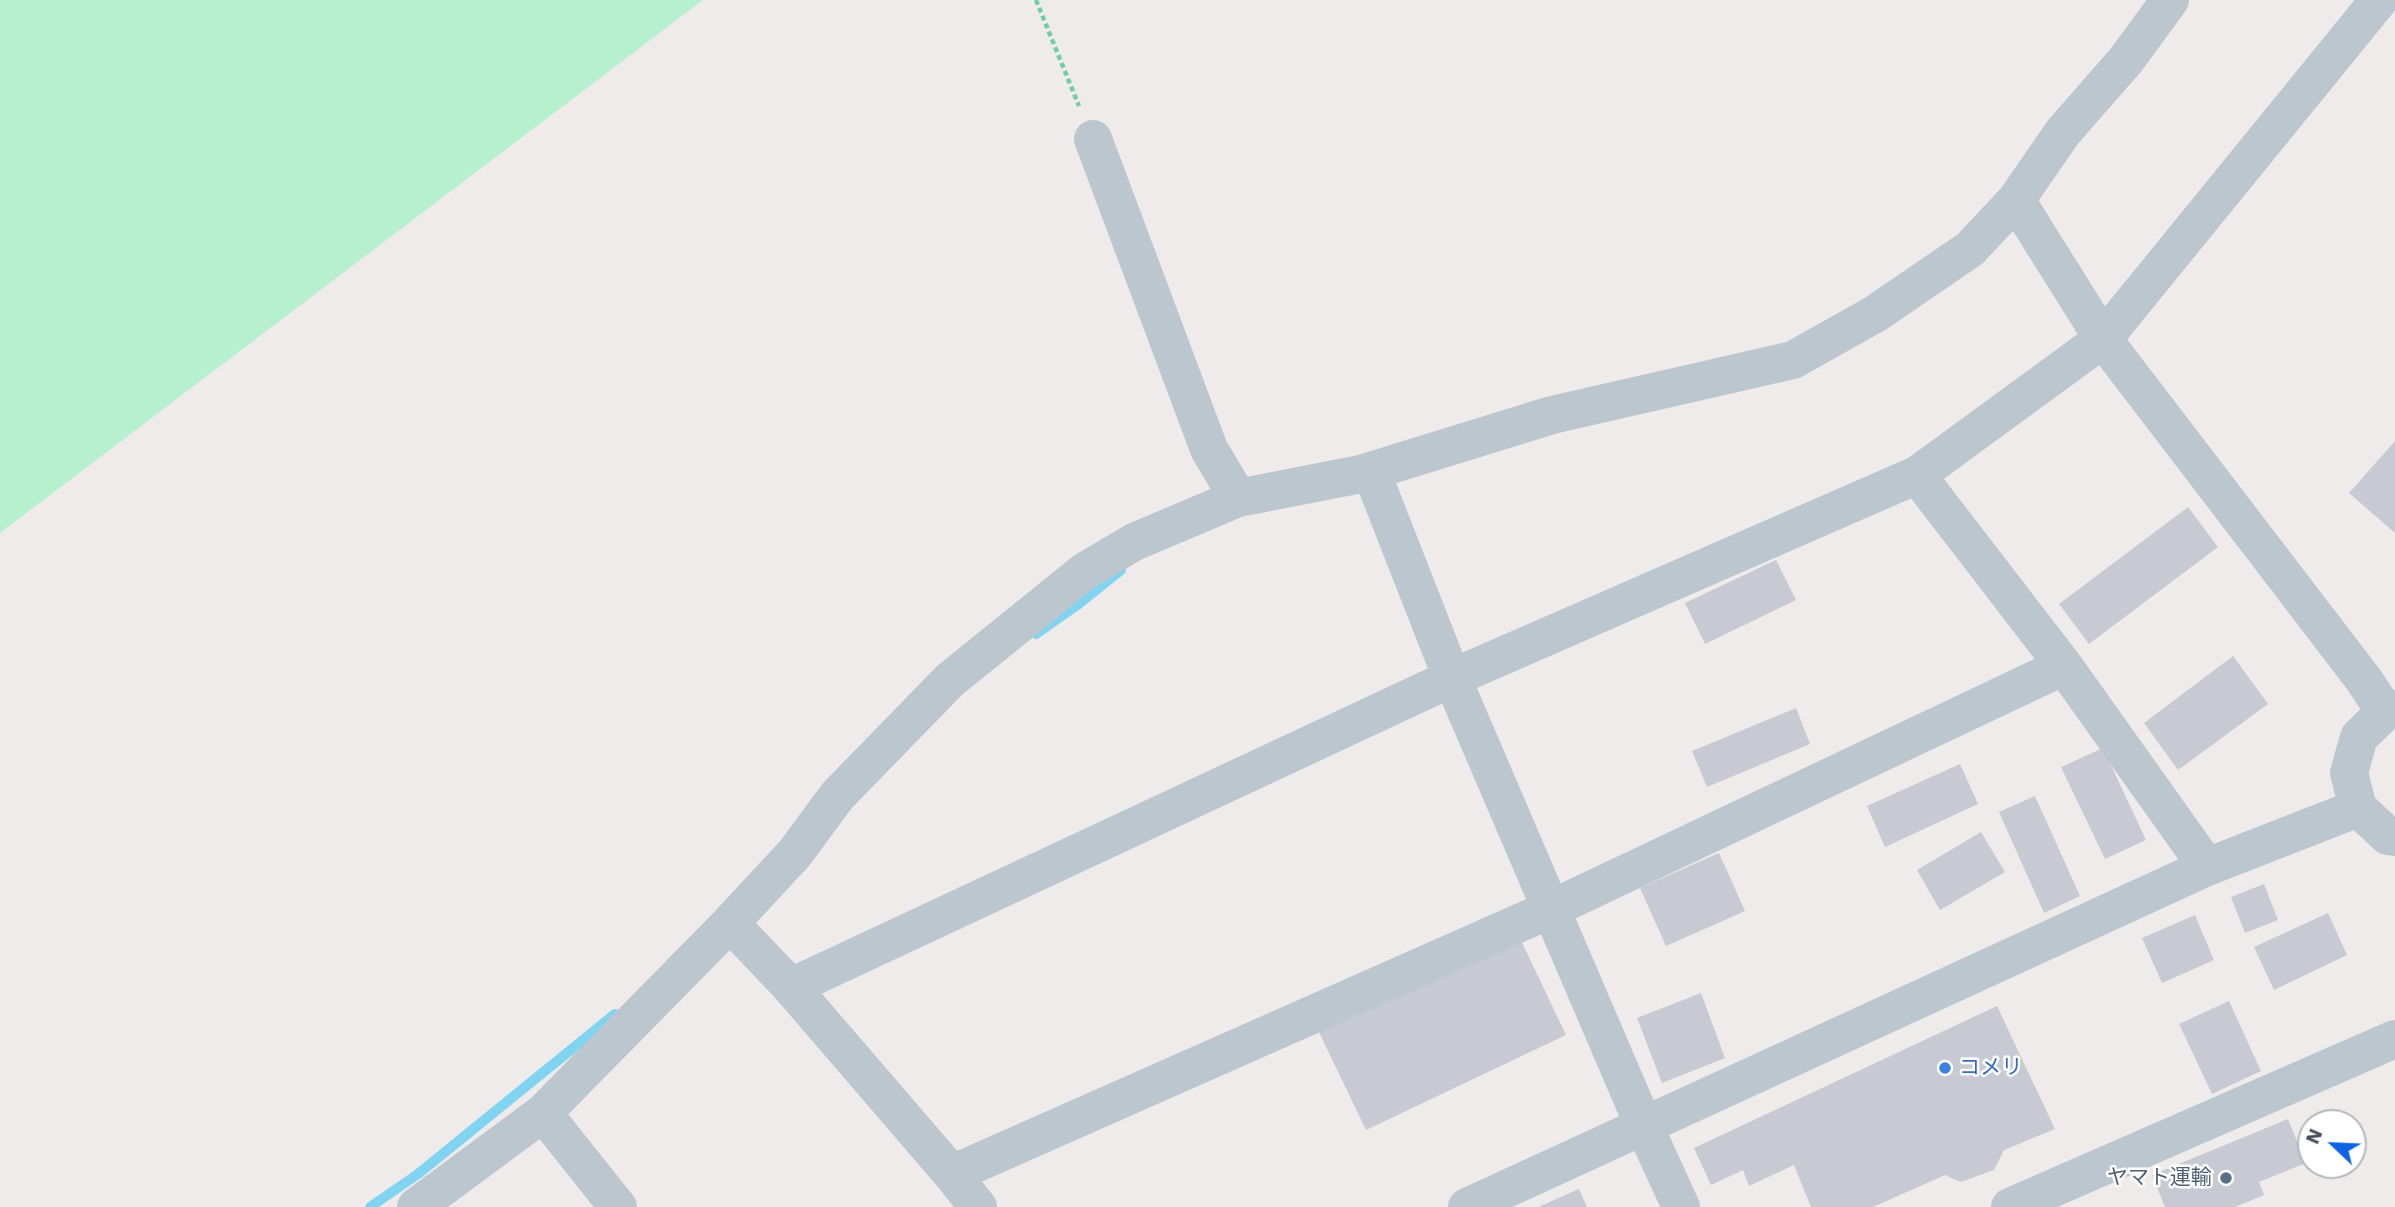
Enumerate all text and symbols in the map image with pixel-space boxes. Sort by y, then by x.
place label: コメリ [1959,1055,2022,1081]
marker: コメリ [1937,1060,1953,1076]
north arrow [2297,1109,2367,1179]
text: N [2301,1125,2327,1147]
place label: ヤマト運輸 [2107,1165,2212,1191]
marker: ヤマト運輸 [2218,1170,2234,1186]

